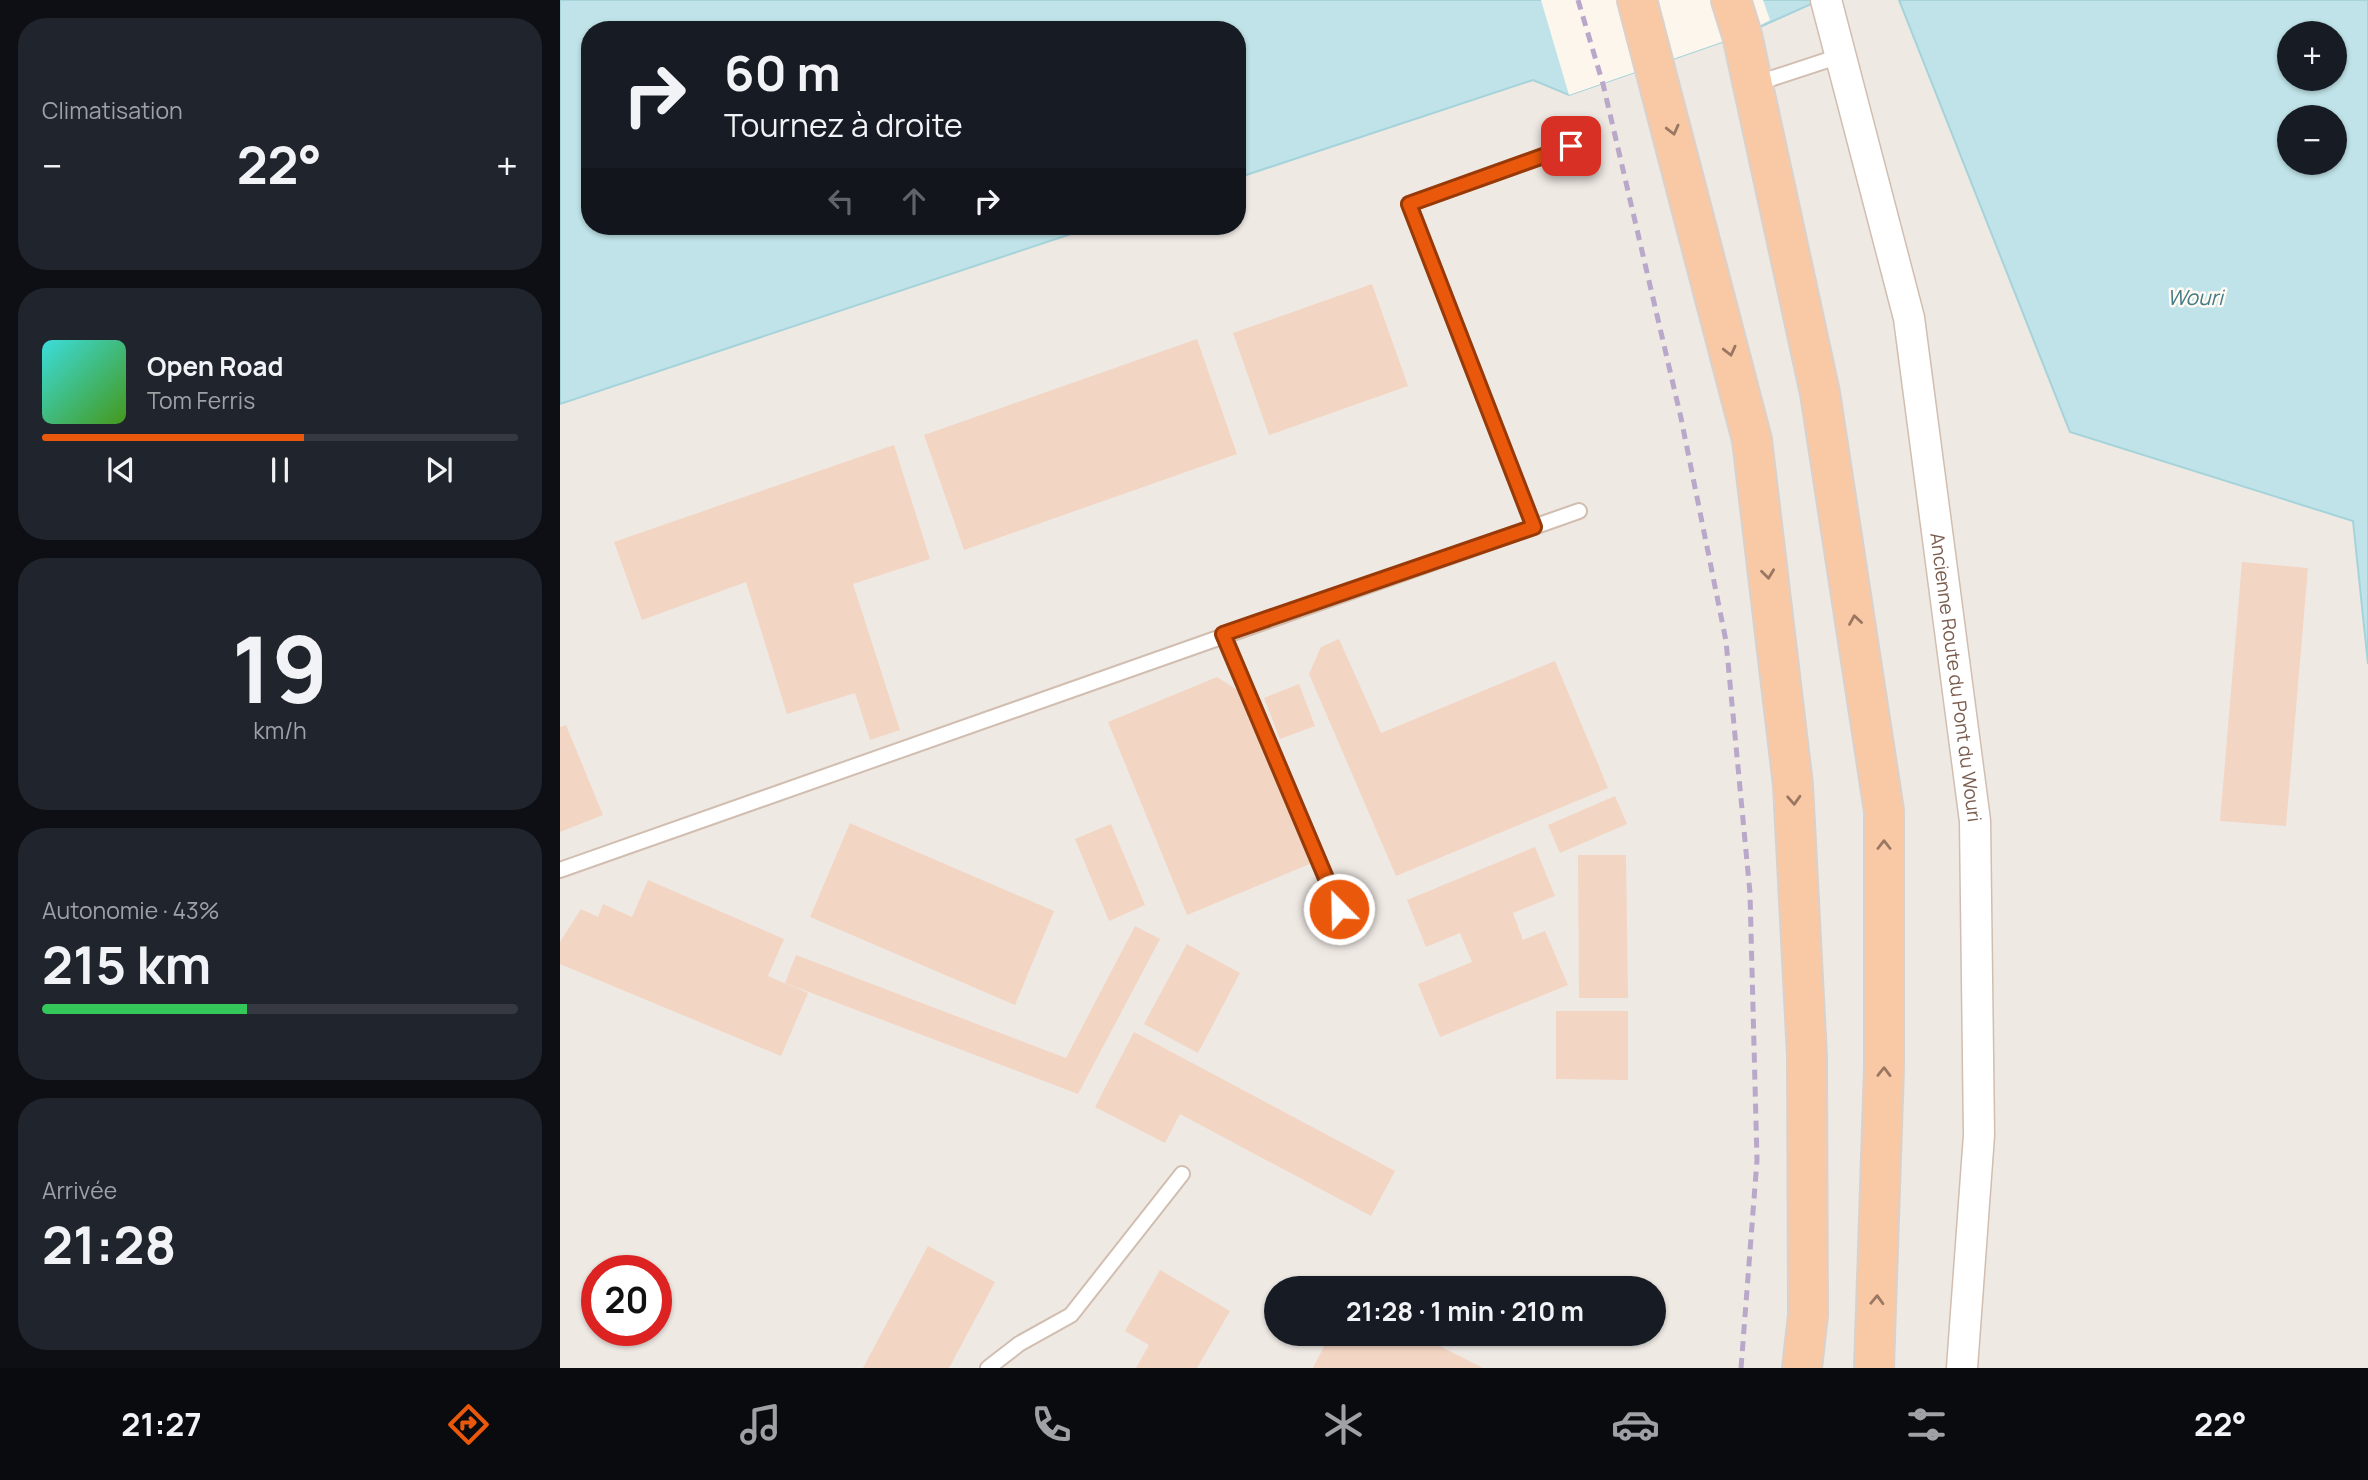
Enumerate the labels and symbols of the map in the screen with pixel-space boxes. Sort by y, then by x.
pin [1541,116,1601,176]
one-way arrow [1665,124,1679,136]
water label: Wouri [2167,283,2226,311]
one-way arrow [1722,344,1736,356]
street label: Ancienne Route du Pont du Wouri [1924,531,1988,824]
one-way arrow [1761,568,1776,580]
one-way arrow [1847,614,1862,625]
one-way arrow [1786,795,1801,806]
one-way arrow [1876,839,1892,850]
position arrow [1302,872,1376,946]
one-way arrow [1876,1067,1891,1078]
speed limit sign: 20 [581,1255,672,1346]
one-way arrow [1869,1294,1884,1305]

